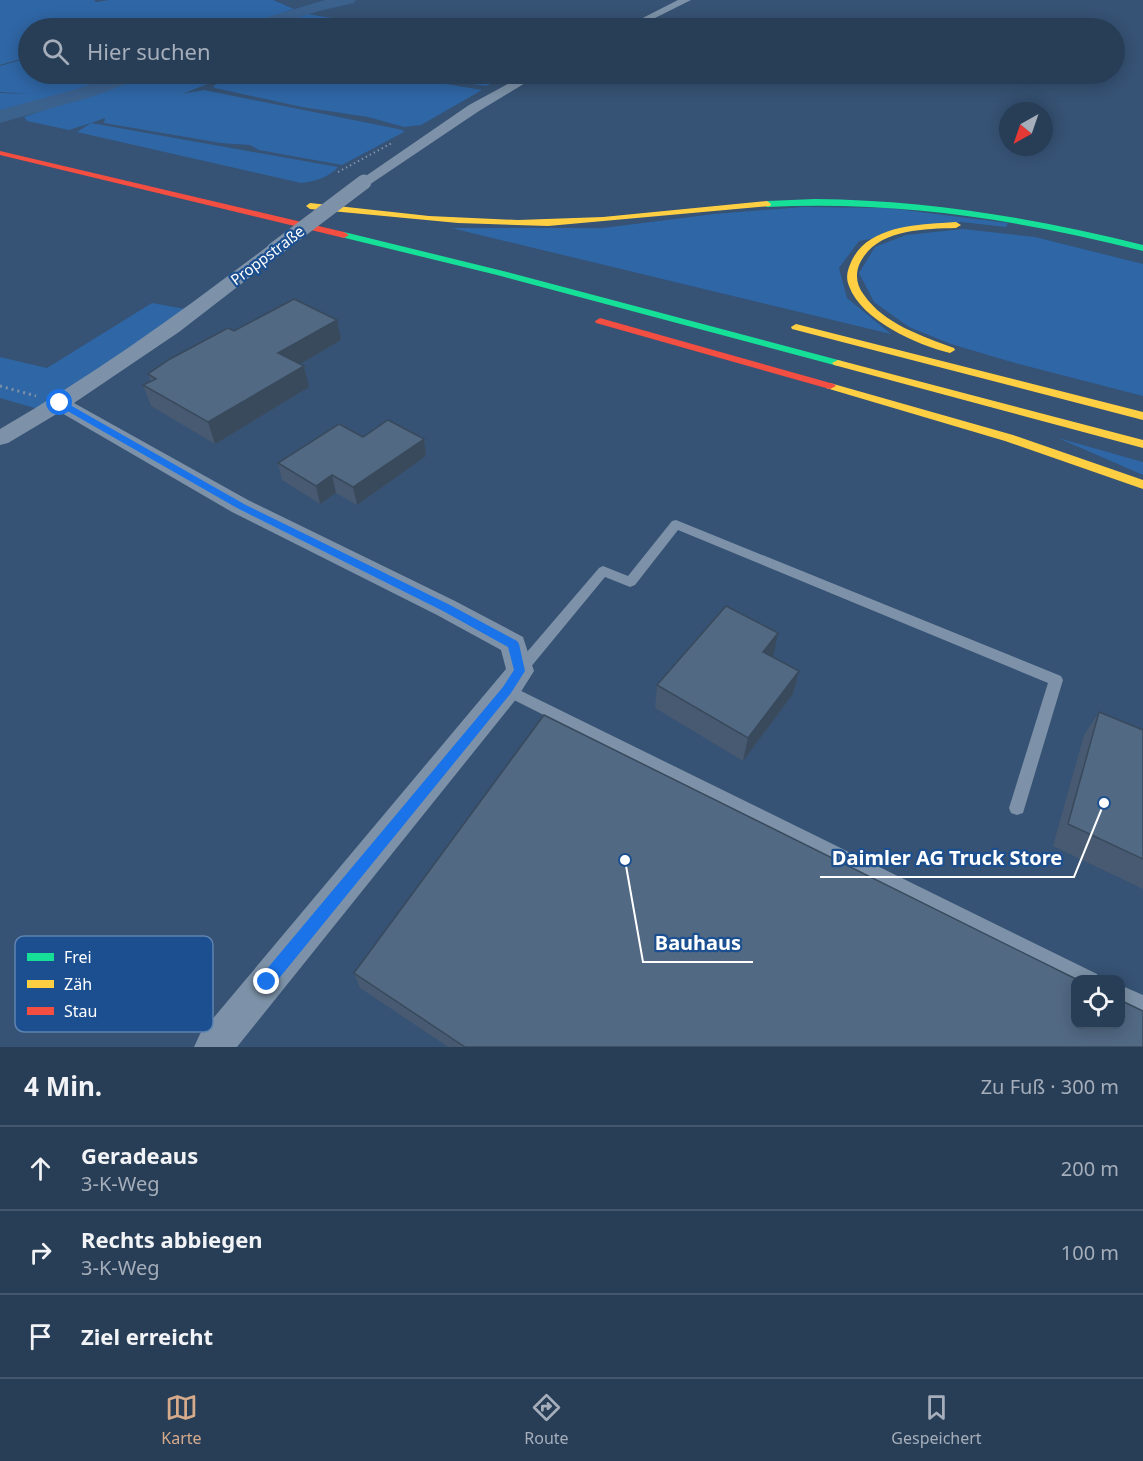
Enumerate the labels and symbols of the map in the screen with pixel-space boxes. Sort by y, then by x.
north arrow [999,102,1053,156]
street label: Proppstraße [226,221,308,289]
route start [46,389,72,415]
callout: Daimler AG Truck Store [820,839,1074,877]
text: Daimler AG Truck Store [832,844,1062,871]
callout: Bauhaus [643,924,753,962]
text: Bauhaus [655,929,741,956]
legend [15,936,213,1032]
text: Frei [64,946,92,968]
route end [253,968,279,994]
text: Zäh [64,973,92,995]
text: Stau [64,1000,97,1022]

